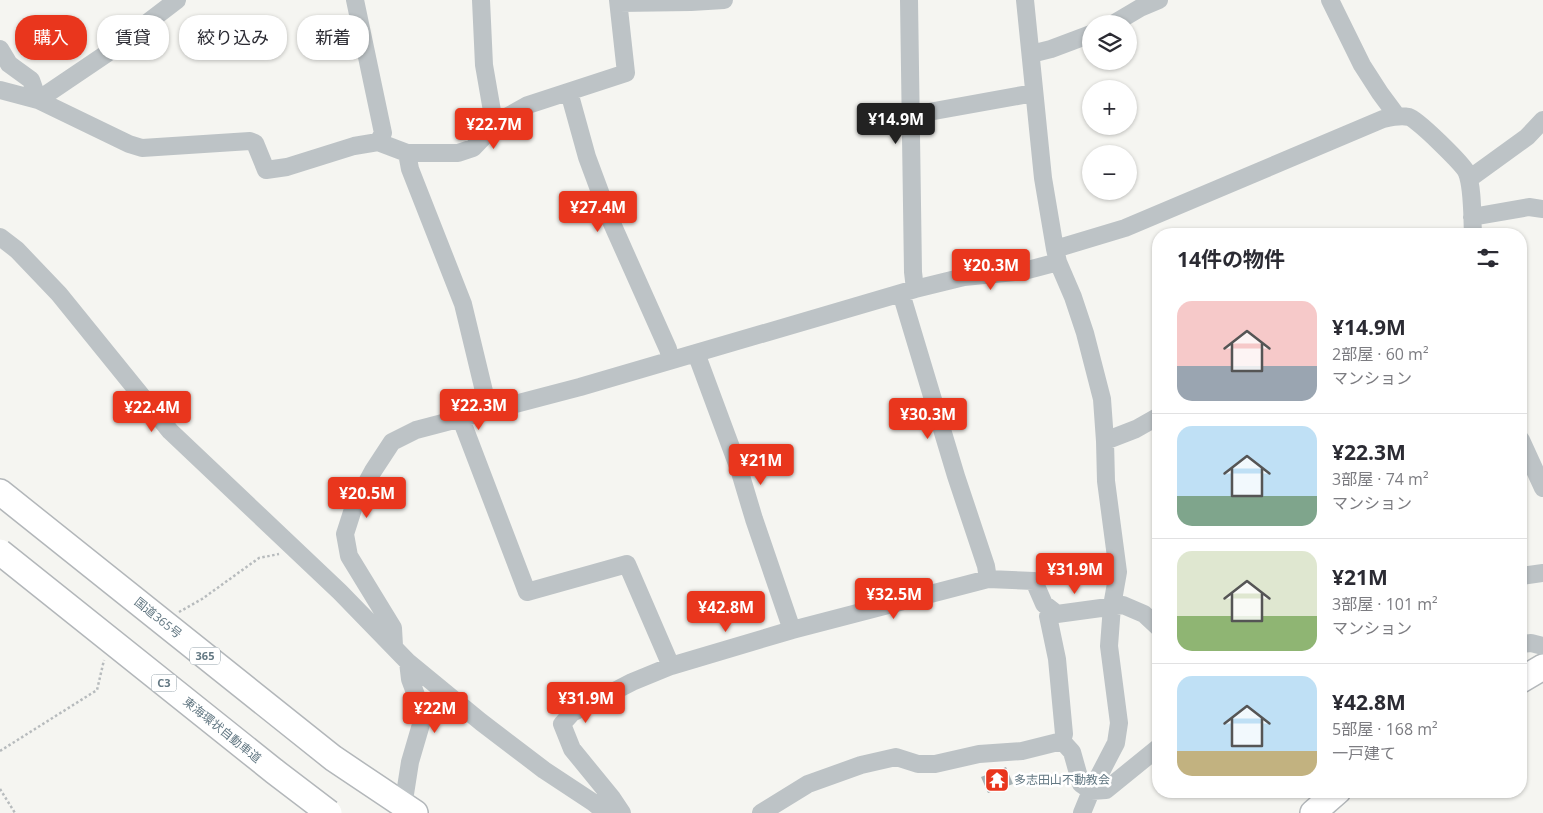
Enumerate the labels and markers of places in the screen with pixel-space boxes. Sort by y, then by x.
pin: ¥14.9M [855,102,937,145]
pin: ¥22.7M [453,108,535,150]
pin: ¥27.4M [557,190,639,233]
pin: ¥20.3M [950,248,1032,291]
pin: ¥22.3M [438,388,520,431]
pin: ¥22.4M [111,390,193,433]
pin: ¥30.3M [887,398,969,440]
pin: ¥21M [731,444,791,486]
pin: ¥20.5M [326,476,408,519]
pin: ¥31.9M [1034,552,1116,595]
pin: ¥32.5M [853,578,935,620]
pin: ¥42.8M [685,590,767,633]
pin: ¥31.9M [545,682,627,724]
pin: ¥22M [405,692,465,734]
temple icon: 多志田山不動教会 [984,767,1010,793]
place label: 多志田山不動教会 [1014,771,1110,788]

